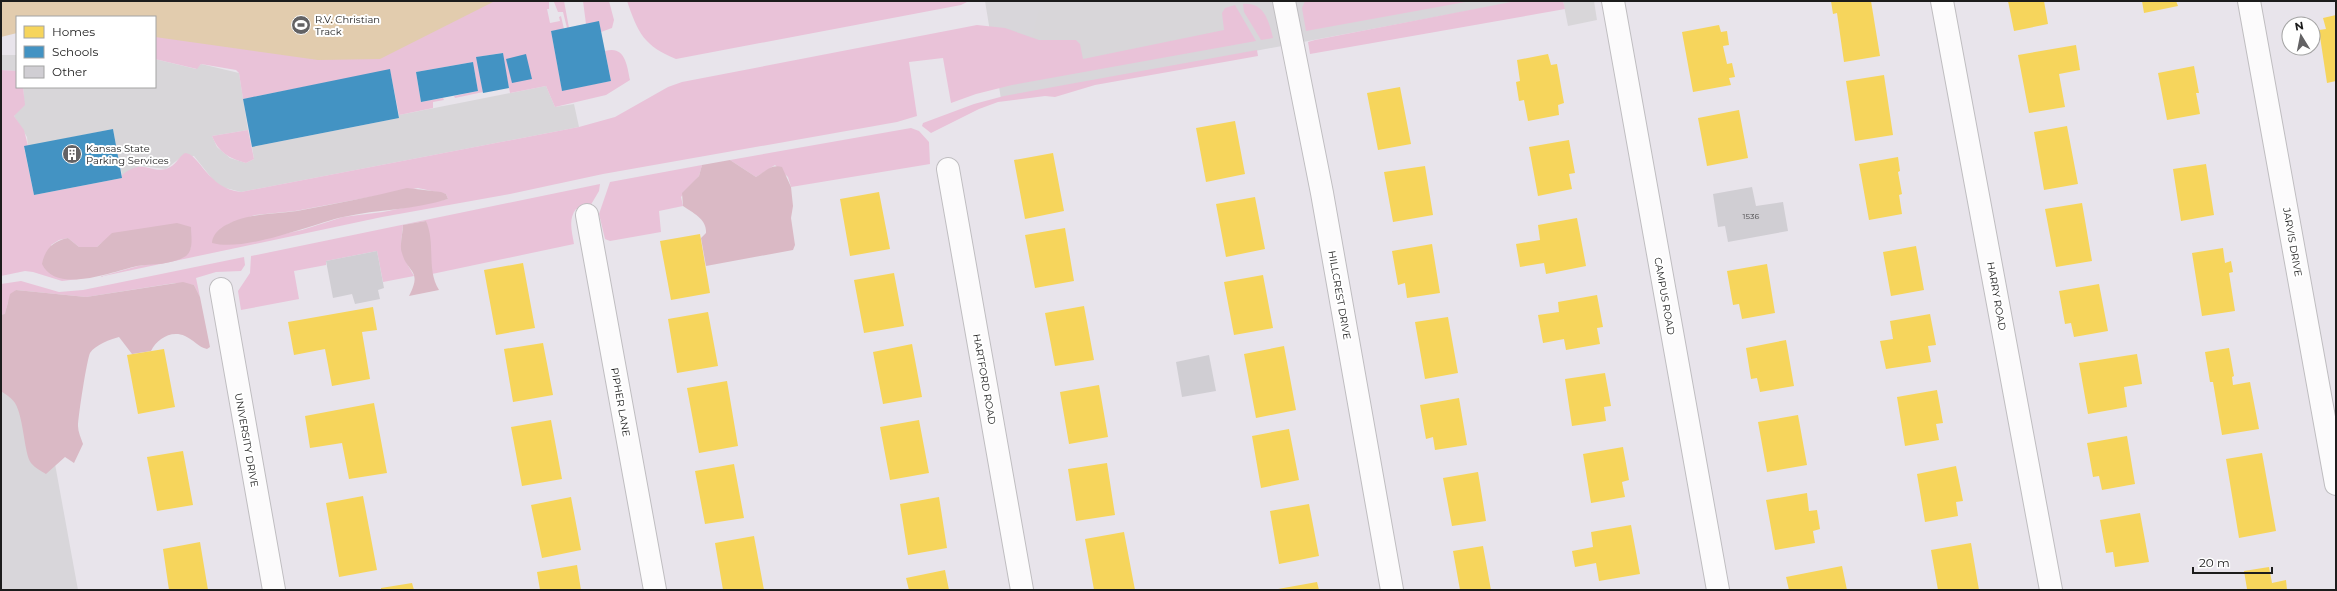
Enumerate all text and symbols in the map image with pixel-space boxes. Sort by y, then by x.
place label: R.V. Christian Track [315,13,380,38]
sports icon: R.V. Christian Track [290,14,312,36]
legend [16,16,156,88]
north arrow [2281,16,2321,56]
text: N [2294,18,2305,34]
text: Homes [52,24,95,39]
text: Schools [52,44,98,59]
text: Other [52,64,87,79]
place label: Kansas State Parking Services [86,142,169,167]
building icon: Kansas State Parking Services [61,143,83,165]
street label: JARVIS DRIVE [2280,206,2305,278]
house number: 1536 [1743,211,1760,221]
street label: HILLCREST DRIVE [1325,250,1354,341]
street label: CAMPUS ROAD [1651,256,1678,336]
street label: HARRY ROAD [1984,261,2009,331]
street label: HARTFORD ROAD [970,333,999,425]
street label: PIPHER LANE [608,367,633,438]
street label: UNIVERSITY DRIVE [232,392,261,488]
scale bar [2193,549,2272,575]
text: 20 m [2199,555,2230,570]

